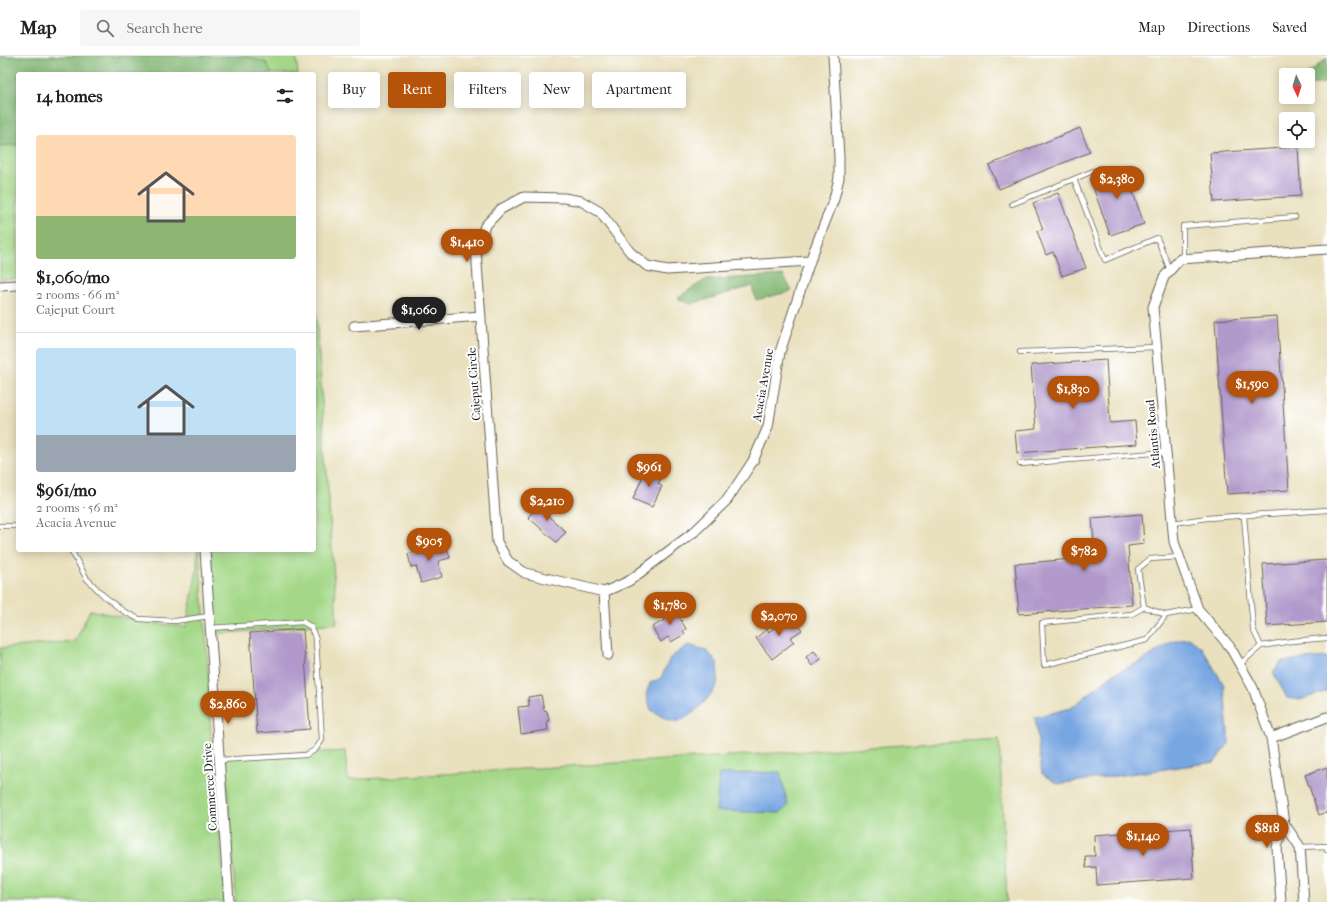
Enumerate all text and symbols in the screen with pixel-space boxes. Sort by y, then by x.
search box [80,10,360,46]
text: Map [20,17,56,39]
icon: search [94,17,116,39]
text: Search here [126,19,203,37]
text: Map [1138,19,1165,36]
text: Directions [1187,19,1250,36]
text: Saved [1272,19,1307,36]
north arrow [1279,68,1315,104]
map controls [1279,68,1315,148]
chip: Buy [328,72,380,108]
chip: Rent [388,72,446,108]
chip: Filters [454,72,521,108]
chip: New [529,72,584,108]
chip: Apartment [592,72,686,108]
icon: filters [274,85,296,107]
text: 14 homes [36,86,103,106]
button: locate [1279,112,1315,148]
icon: home [130,161,202,233]
pin: $2,380 [1084,166,1150,200]
text: $2,380 [1099,171,1135,186]
pin: $1,410 [434,229,500,263]
text: $1,410 [450,234,484,249]
text: $1,060/mo [36,267,110,287]
text: 2 rooms · 66 m² [36,287,119,302]
pin: $1,060 [386,297,452,331]
text: Cajeput Court [36,302,115,317]
text: $1,060 [401,302,437,317]
street label: Cajeput Circle [464,347,484,421]
street label: Acacia Avenue [749,347,776,424]
pin: $1,590 [1219,371,1285,405]
icon: home [130,374,202,446]
pin: $1,830 [1040,376,1106,410]
text: $1,590 [1235,376,1269,391]
text: $1,830 [1056,381,1090,396]
street label: Atlantis Road [1143,398,1163,470]
pin: $961 [625,454,673,488]
text: $961 [636,459,662,474]
text: $961/mo [36,480,96,500]
pin: $2,210 [514,488,580,522]
text: $2,210 [530,493,564,508]
text: 2 rooms · 56 m² [36,500,118,515]
text: Acacia Avenue [36,515,117,530]
pin: $905 [405,528,453,562]
text: $905 [416,533,442,548]
pin: $782 [1060,538,1108,572]
text: $782 [1071,543,1097,558]
pin: $1,780 [637,592,703,626]
text: $1,780 [653,597,687,612]
pin: $2,070 [746,603,812,637]
text: $2,070 [760,608,798,623]
pin: $2,860 [195,691,261,725]
text: $2,860 [209,696,247,711]
street label: Commerce Drive [200,742,220,831]
pin: $818 [1243,815,1291,849]
text: $818 [1255,820,1279,835]
pin: $1,140 [1110,823,1176,857]
text: $1,140 [1126,828,1160,843]

